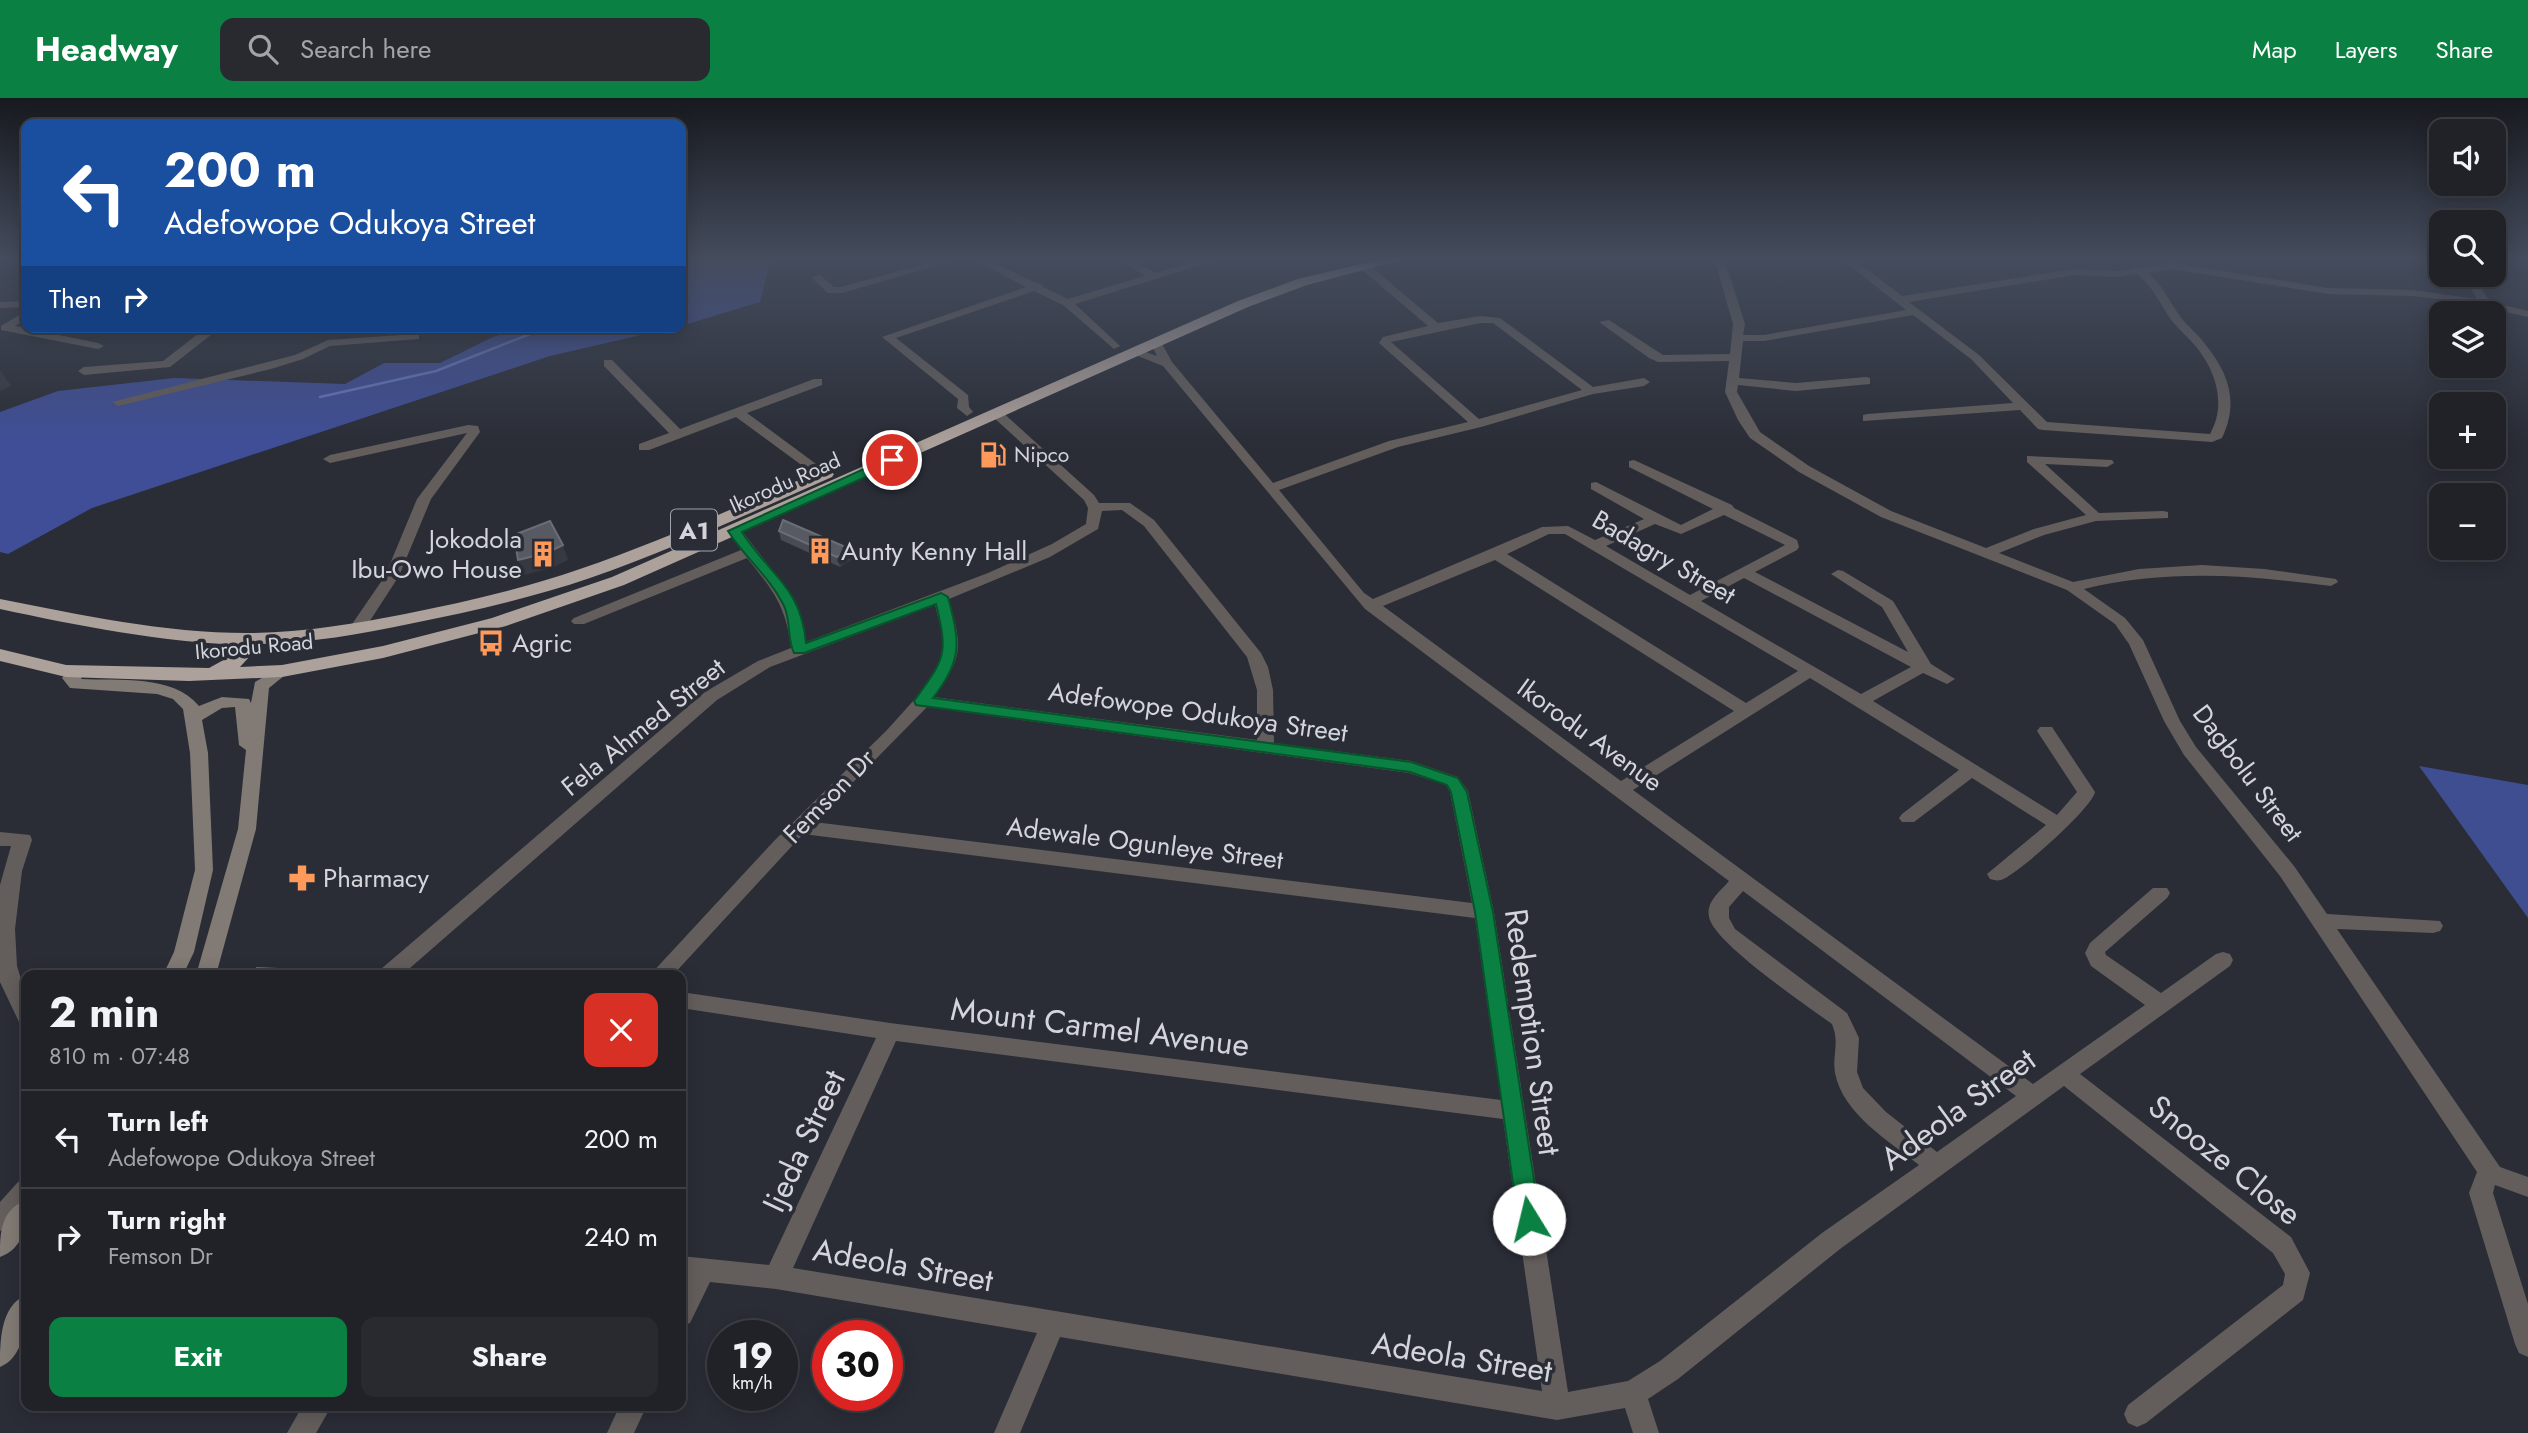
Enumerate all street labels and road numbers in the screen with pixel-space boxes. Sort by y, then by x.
street label: Ikorodu Road [725,445,845,521]
street label: Badagry Street [1585,501,1743,614]
road number: A1 [671,510,717,550]
street label: Ikorodu Road [194,627,314,667]
street label: Fela Ahmed Street [553,649,734,805]
street label: Ikorodu Avenue [1509,669,1671,801]
street label: Adefowope Odukoya Street [1046,672,1351,752]
street label: Dagbolu Street [2184,696,2313,850]
street label: Femson Dr [774,740,884,852]
street label: Adewale Ogunleye Street [1005,807,1286,879]
street label: Redemption Street [1493,906,1573,1159]
street label: Mount Carmel Avenue [948,986,1252,1068]
street label: Adeola Street [1871,1037,2045,1181]
street label: Ijeda Street [751,1062,857,1220]
street label: Snooze Close [2139,1084,2311,1236]
street label: Adeola Street [809,1227,997,1304]
street label: Adeola Street [1369,1320,1556,1394]

